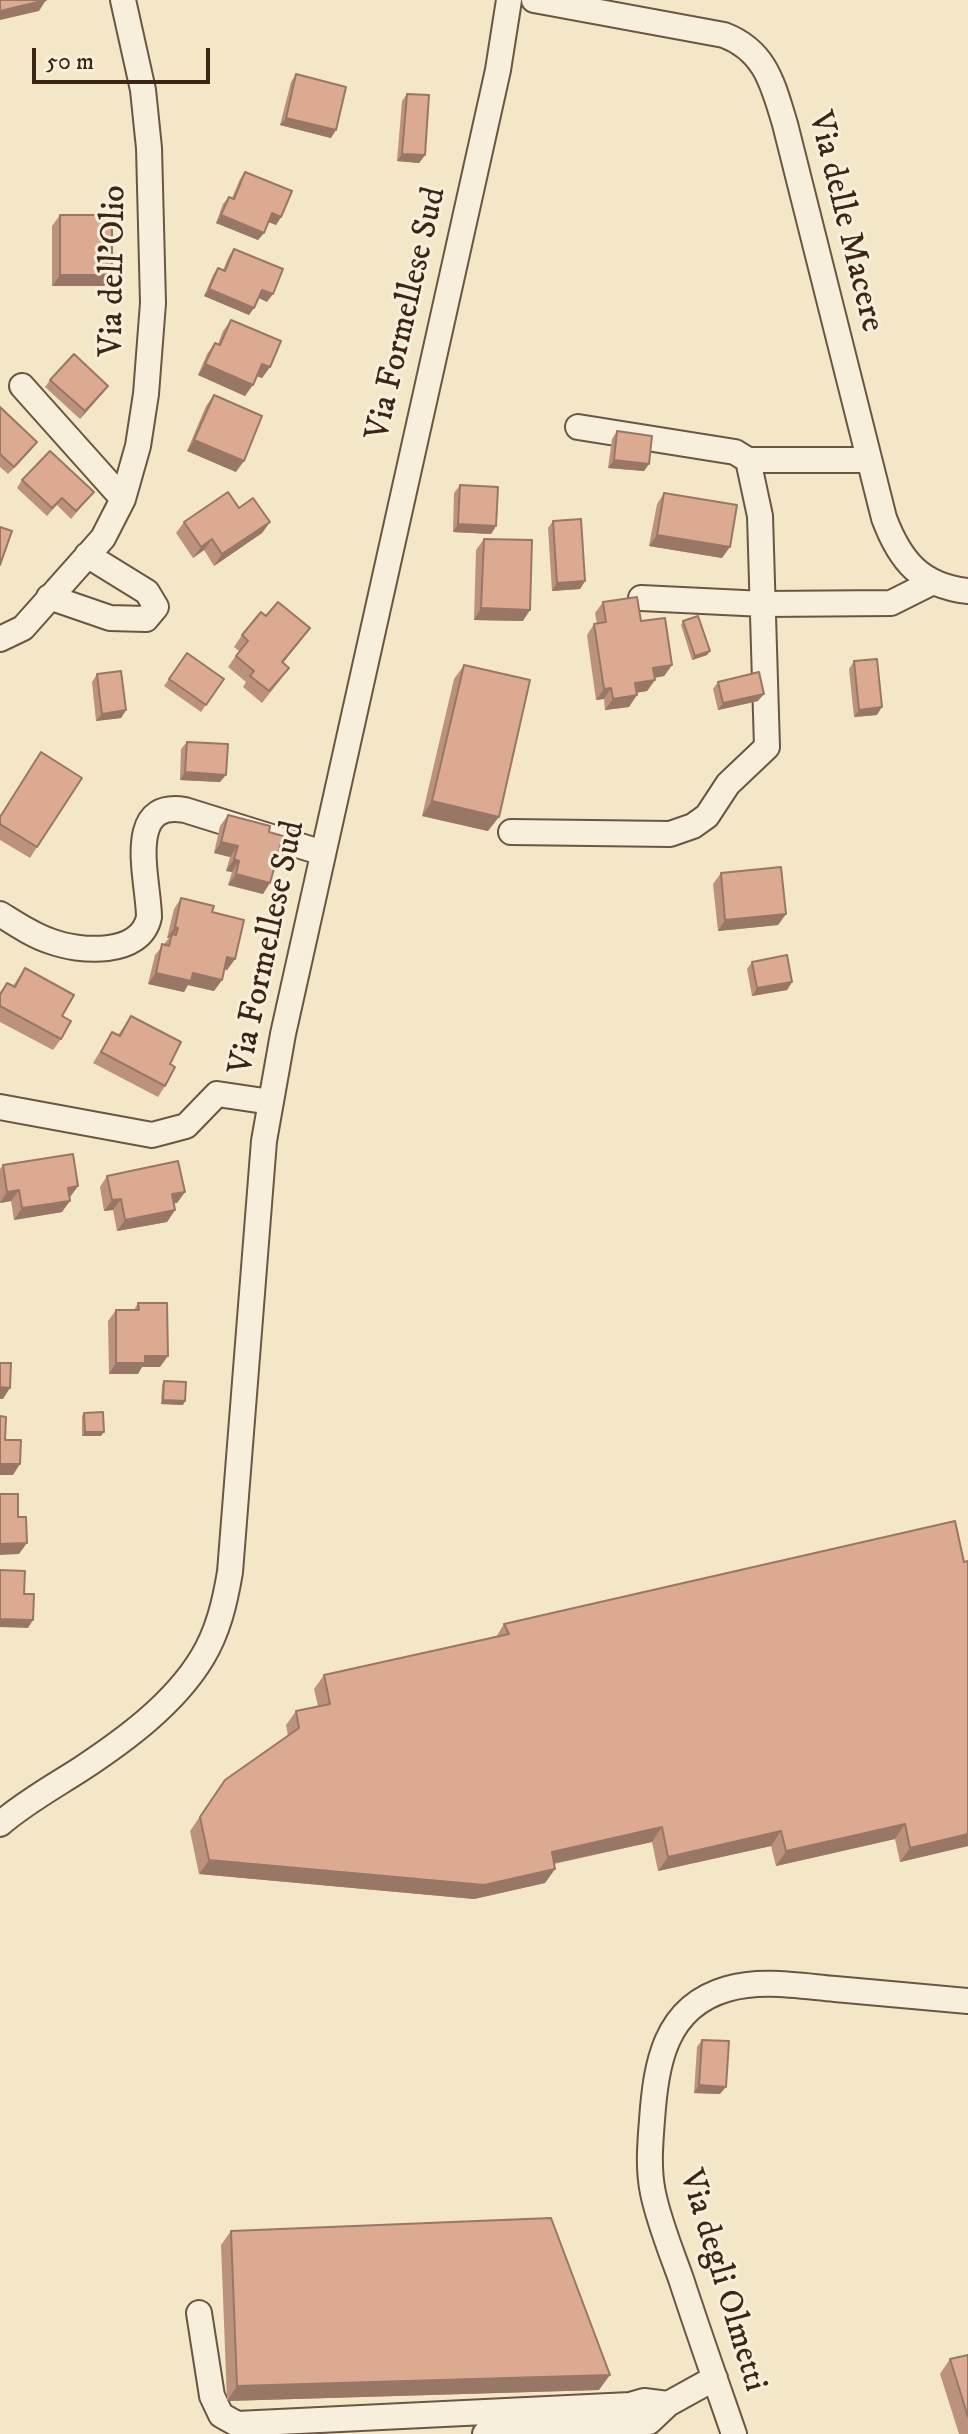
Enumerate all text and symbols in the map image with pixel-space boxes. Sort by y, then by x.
scale bar [36,32,214,82]
text: 50 m [46,47,94,77]
street label: Via delle Macere [797,108,891,336]
street label: Via Formellese Sud [359,184,457,444]
street label: Via dell'Olio [93,185,137,357]
street label: Via Formellese Sud [222,817,316,1079]
street label: Via degli Olmetti [668,2165,774,2397]

